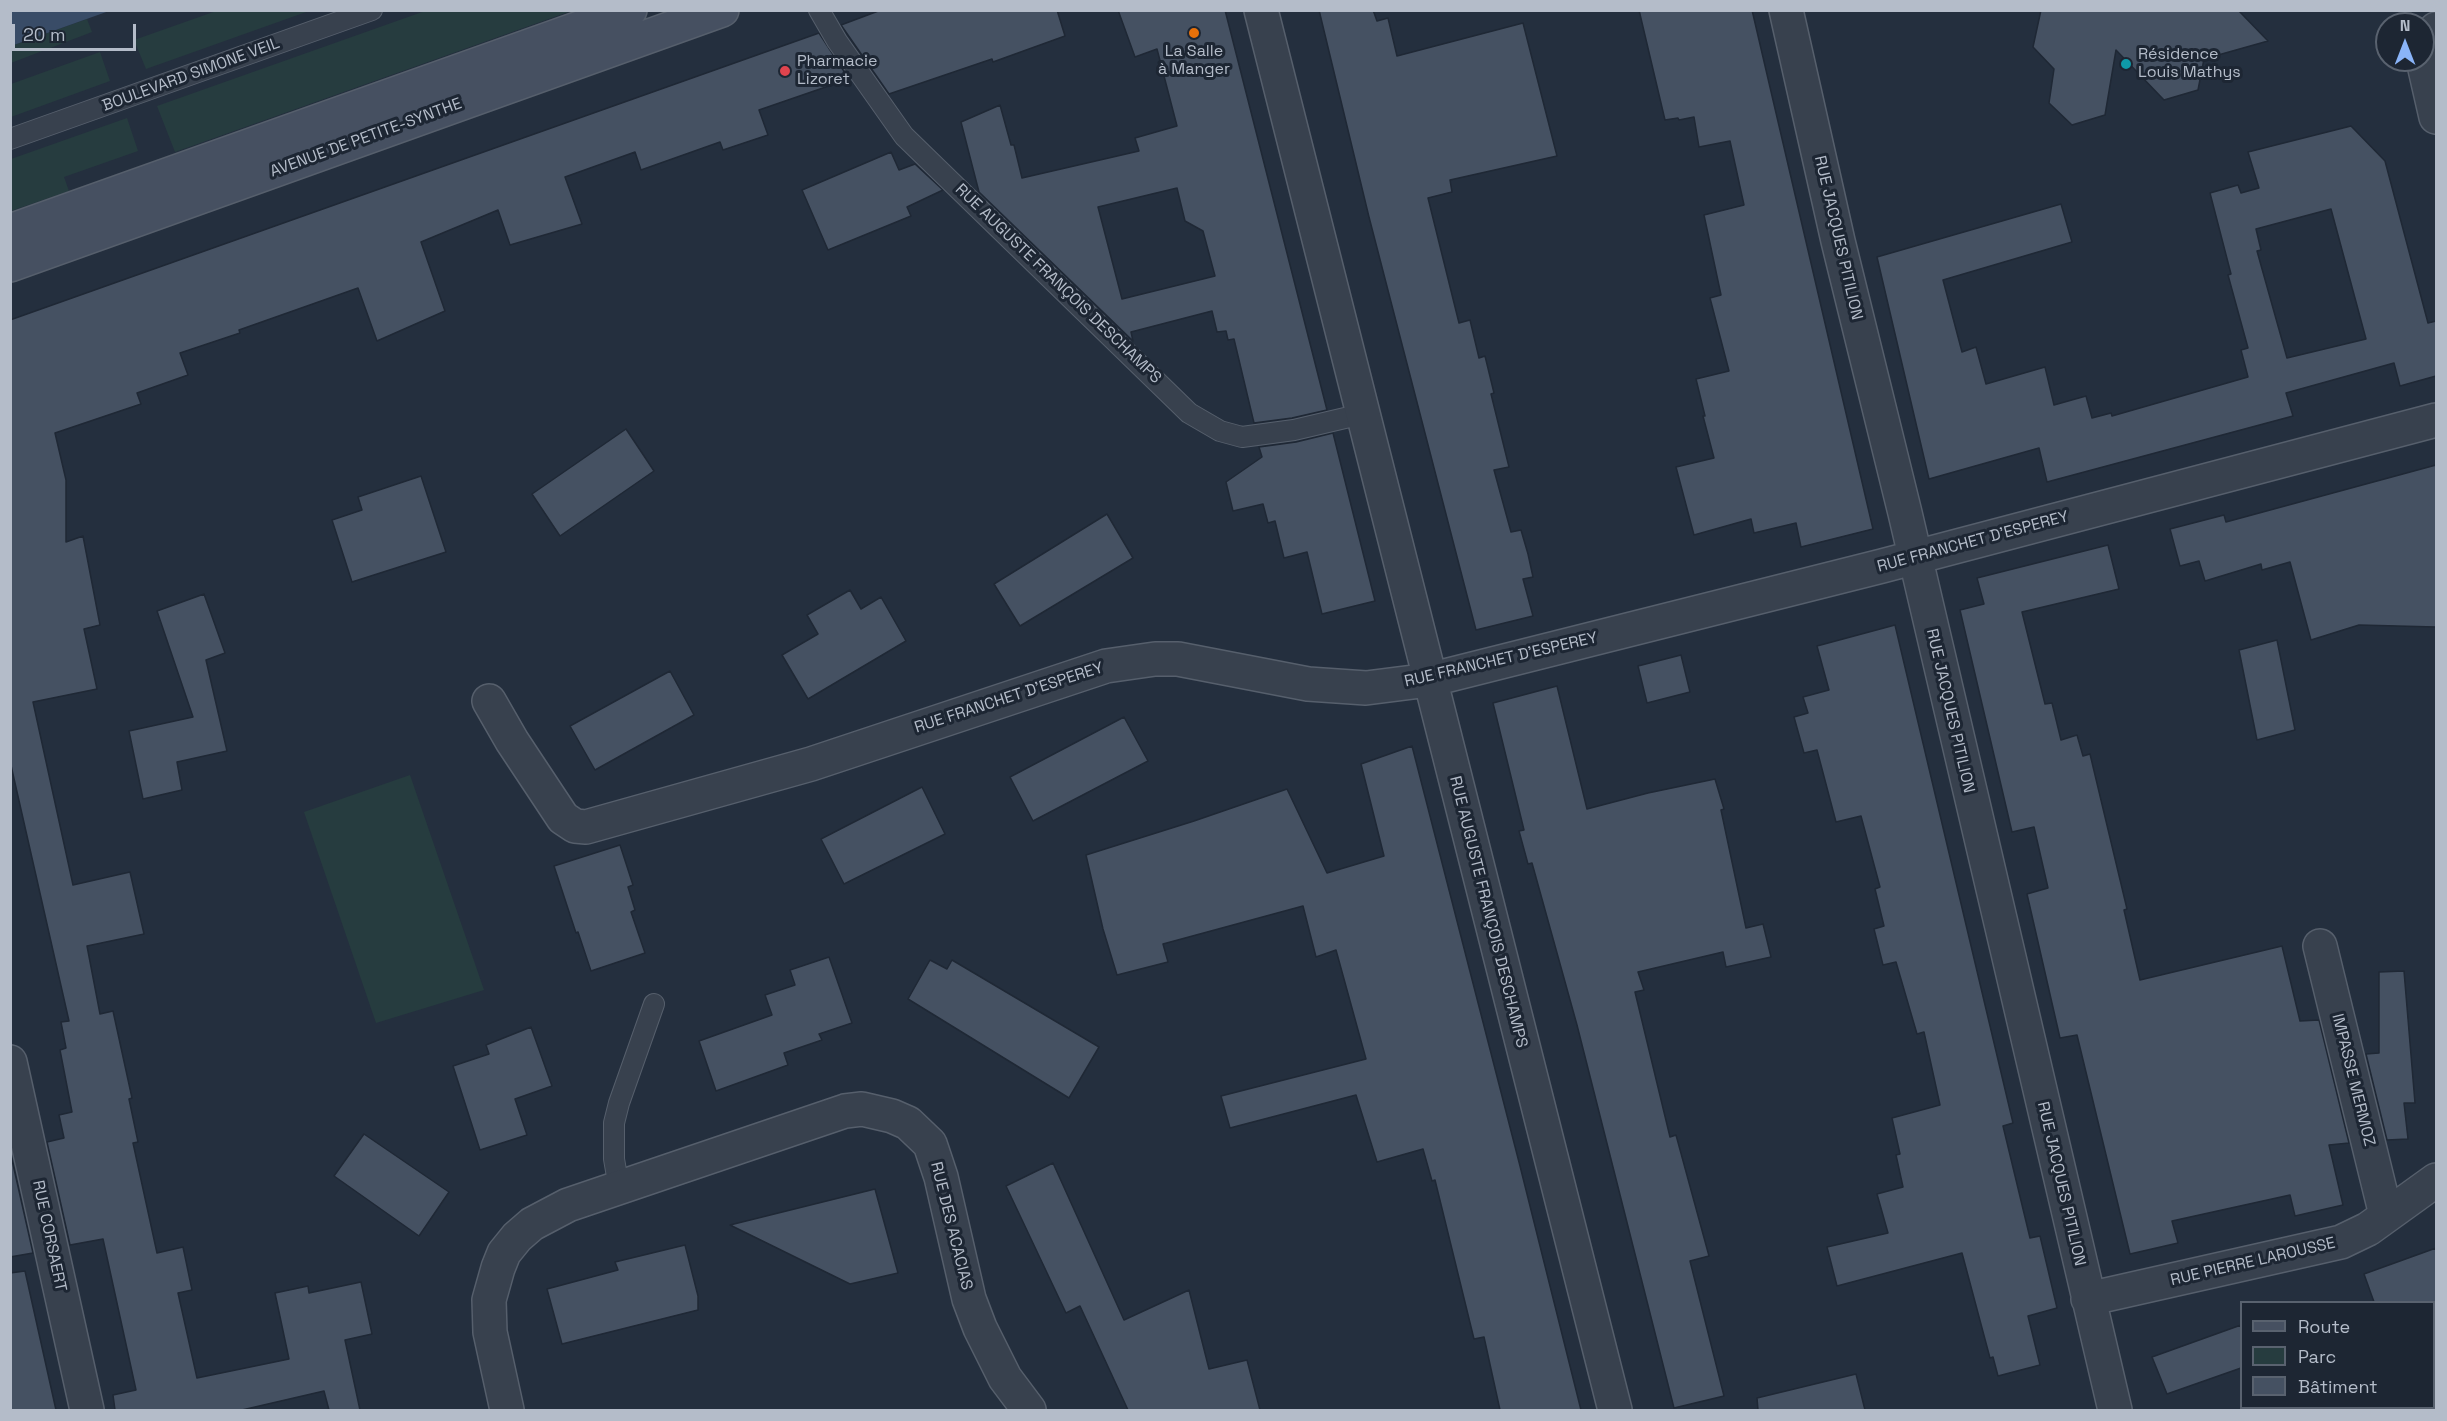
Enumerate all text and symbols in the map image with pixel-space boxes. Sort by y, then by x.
scale bar [15,12,140,50]
north arrow [2375,12,2435,72]
text: N [2400,15,2410,36]
text: 20 m [23,23,66,46]
marker: La Salle à Manger [1187,26,1201,40]
street label: BOULEVARD SIMONE VEIL [100,34,282,116]
place label: La Salle à Manger [1158,42,1230,80]
place label: Résidence Louis Mathys [2138,45,2241,83]
place label: Pharmacie Lizoret [797,52,877,90]
marker: Résidence Louis Mathys [2119,57,2133,71]
marker: Pharmacie Lizoret [778,64,792,78]
street label: AVENUE DE PETITE-SYNTHE [268,94,464,182]
street label: RUE JACQUES PITILION [1810,154,1866,322]
street label: RUE AUGUSTE FRANÇOIS DESCHAMPS [951,180,1165,388]
street label: RUE FRANCHET D'ESPEREY [1875,507,2071,577]
street label: RUE JACQUES PITILION [1922,627,1978,795]
street label: RUE FRANCHET D'ESPEREY [1403,628,1599,692]
street label: RUE FRANCHET D'ESPEREY [912,658,1106,738]
street label: RUE AUGUSTE FRANÇOIS DESCHAMPS [1445,774,1531,1050]
street label: IMPASSE MERMOZ [2327,1012,2379,1148]
street label: RUE JACQUES PITILION [2033,1100,2089,1268]
street label: RUE DES ACACIAS [926,1160,976,1292]
street label: RUE CORSAERT [28,1179,70,1293]
street label: RUE PIERRE LAROUSSE [2169,1234,2337,1290]
legend [2240,1301,2435,1409]
text: Route [2298,1315,2350,1338]
text: Parc [2298,1345,2336,1368]
text: Bâtiment [2298,1375,2378,1398]

